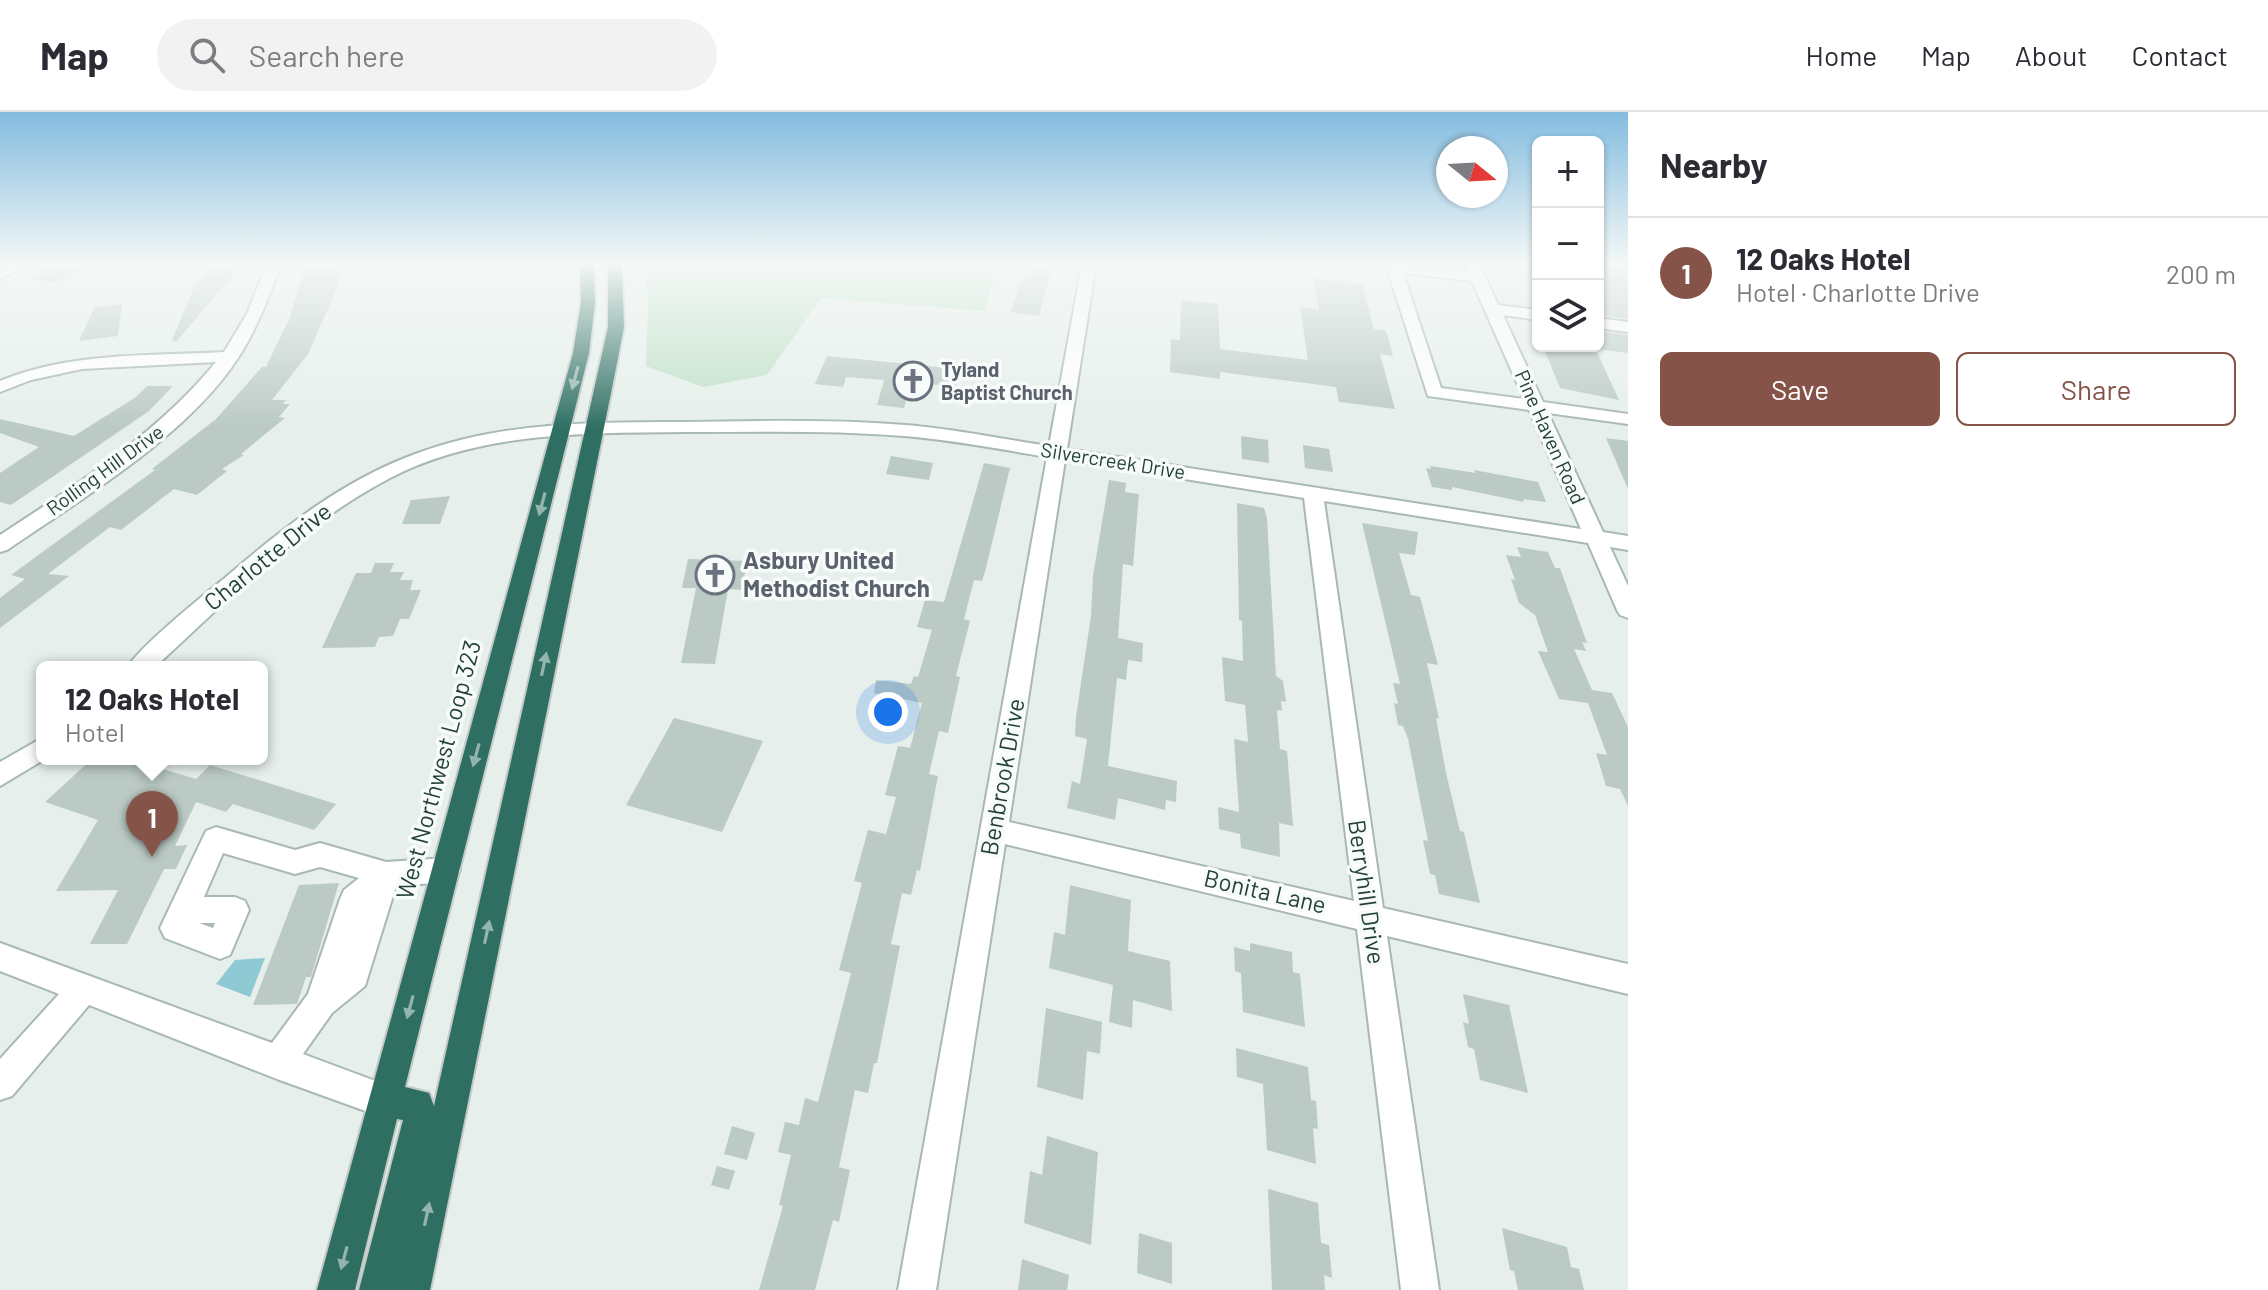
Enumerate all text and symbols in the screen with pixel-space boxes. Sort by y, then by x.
search box [157,19,717,91]
text: Map [40,32,109,78]
icon: search [185,33,229,77]
text: Search here [249,37,405,73]
text: Home [1806,38,1877,72]
text: Map [1921,38,1971,72]
text: About [2015,38,2087,72]
text: Contact [2131,38,2228,72]
north arrow [1436,136,1508,208]
map controls [1532,136,1604,352]
button: + [1532,136,1604,208]
text: Nearby [1660,144,1768,185]
button: − [1532,208,1604,280]
text: 12 Oaks Hotel [1736,240,1911,276]
text: 1 [1681,258,1691,289]
text: 200 m [2166,258,2236,289]
text: Hotel · Charlotte Drive [1736,276,1980,307]
button: layers [1532,280,1604,352]
button: Save [1660,352,1940,426]
button: Share [1956,352,2236,426]
place label: Tyland Baptist Church [941,357,1073,404]
church icon: Tyland Baptist Church [892,360,934,402]
one-way arrow [568,365,580,390]
street label: Pine Haven Road [1511,366,1591,507]
street label: Rolling Hill Drive [41,419,168,520]
street label: Silvercreek Drive [1039,437,1187,483]
one-way arrow [535,491,547,516]
street label: Charlotte Drive [198,496,336,616]
place label: Asbury United Methodist Church [743,545,930,602]
church icon: Asbury United Methodist Church [694,554,736,596]
street label: West Northwest Loop 323 [389,637,486,902]
one-way arrow [539,651,551,676]
popup [36,661,268,765]
text: 12 Oaks Hotel [65,680,239,716]
your location [868,692,908,732]
street label: Benbrook Drive [973,696,1030,858]
text: Hotel [65,716,125,747]
one-way arrow [469,743,481,768]
pin: 1 [126,791,178,857]
street label: Berryhill Drive [1343,818,1392,966]
street label: Bonita Lane [1201,862,1329,919]
one-way arrow [481,919,494,944]
one-way arrow [403,994,415,1019]
one-way arrow [421,1201,434,1226]
one-way arrow [338,1246,350,1271]

